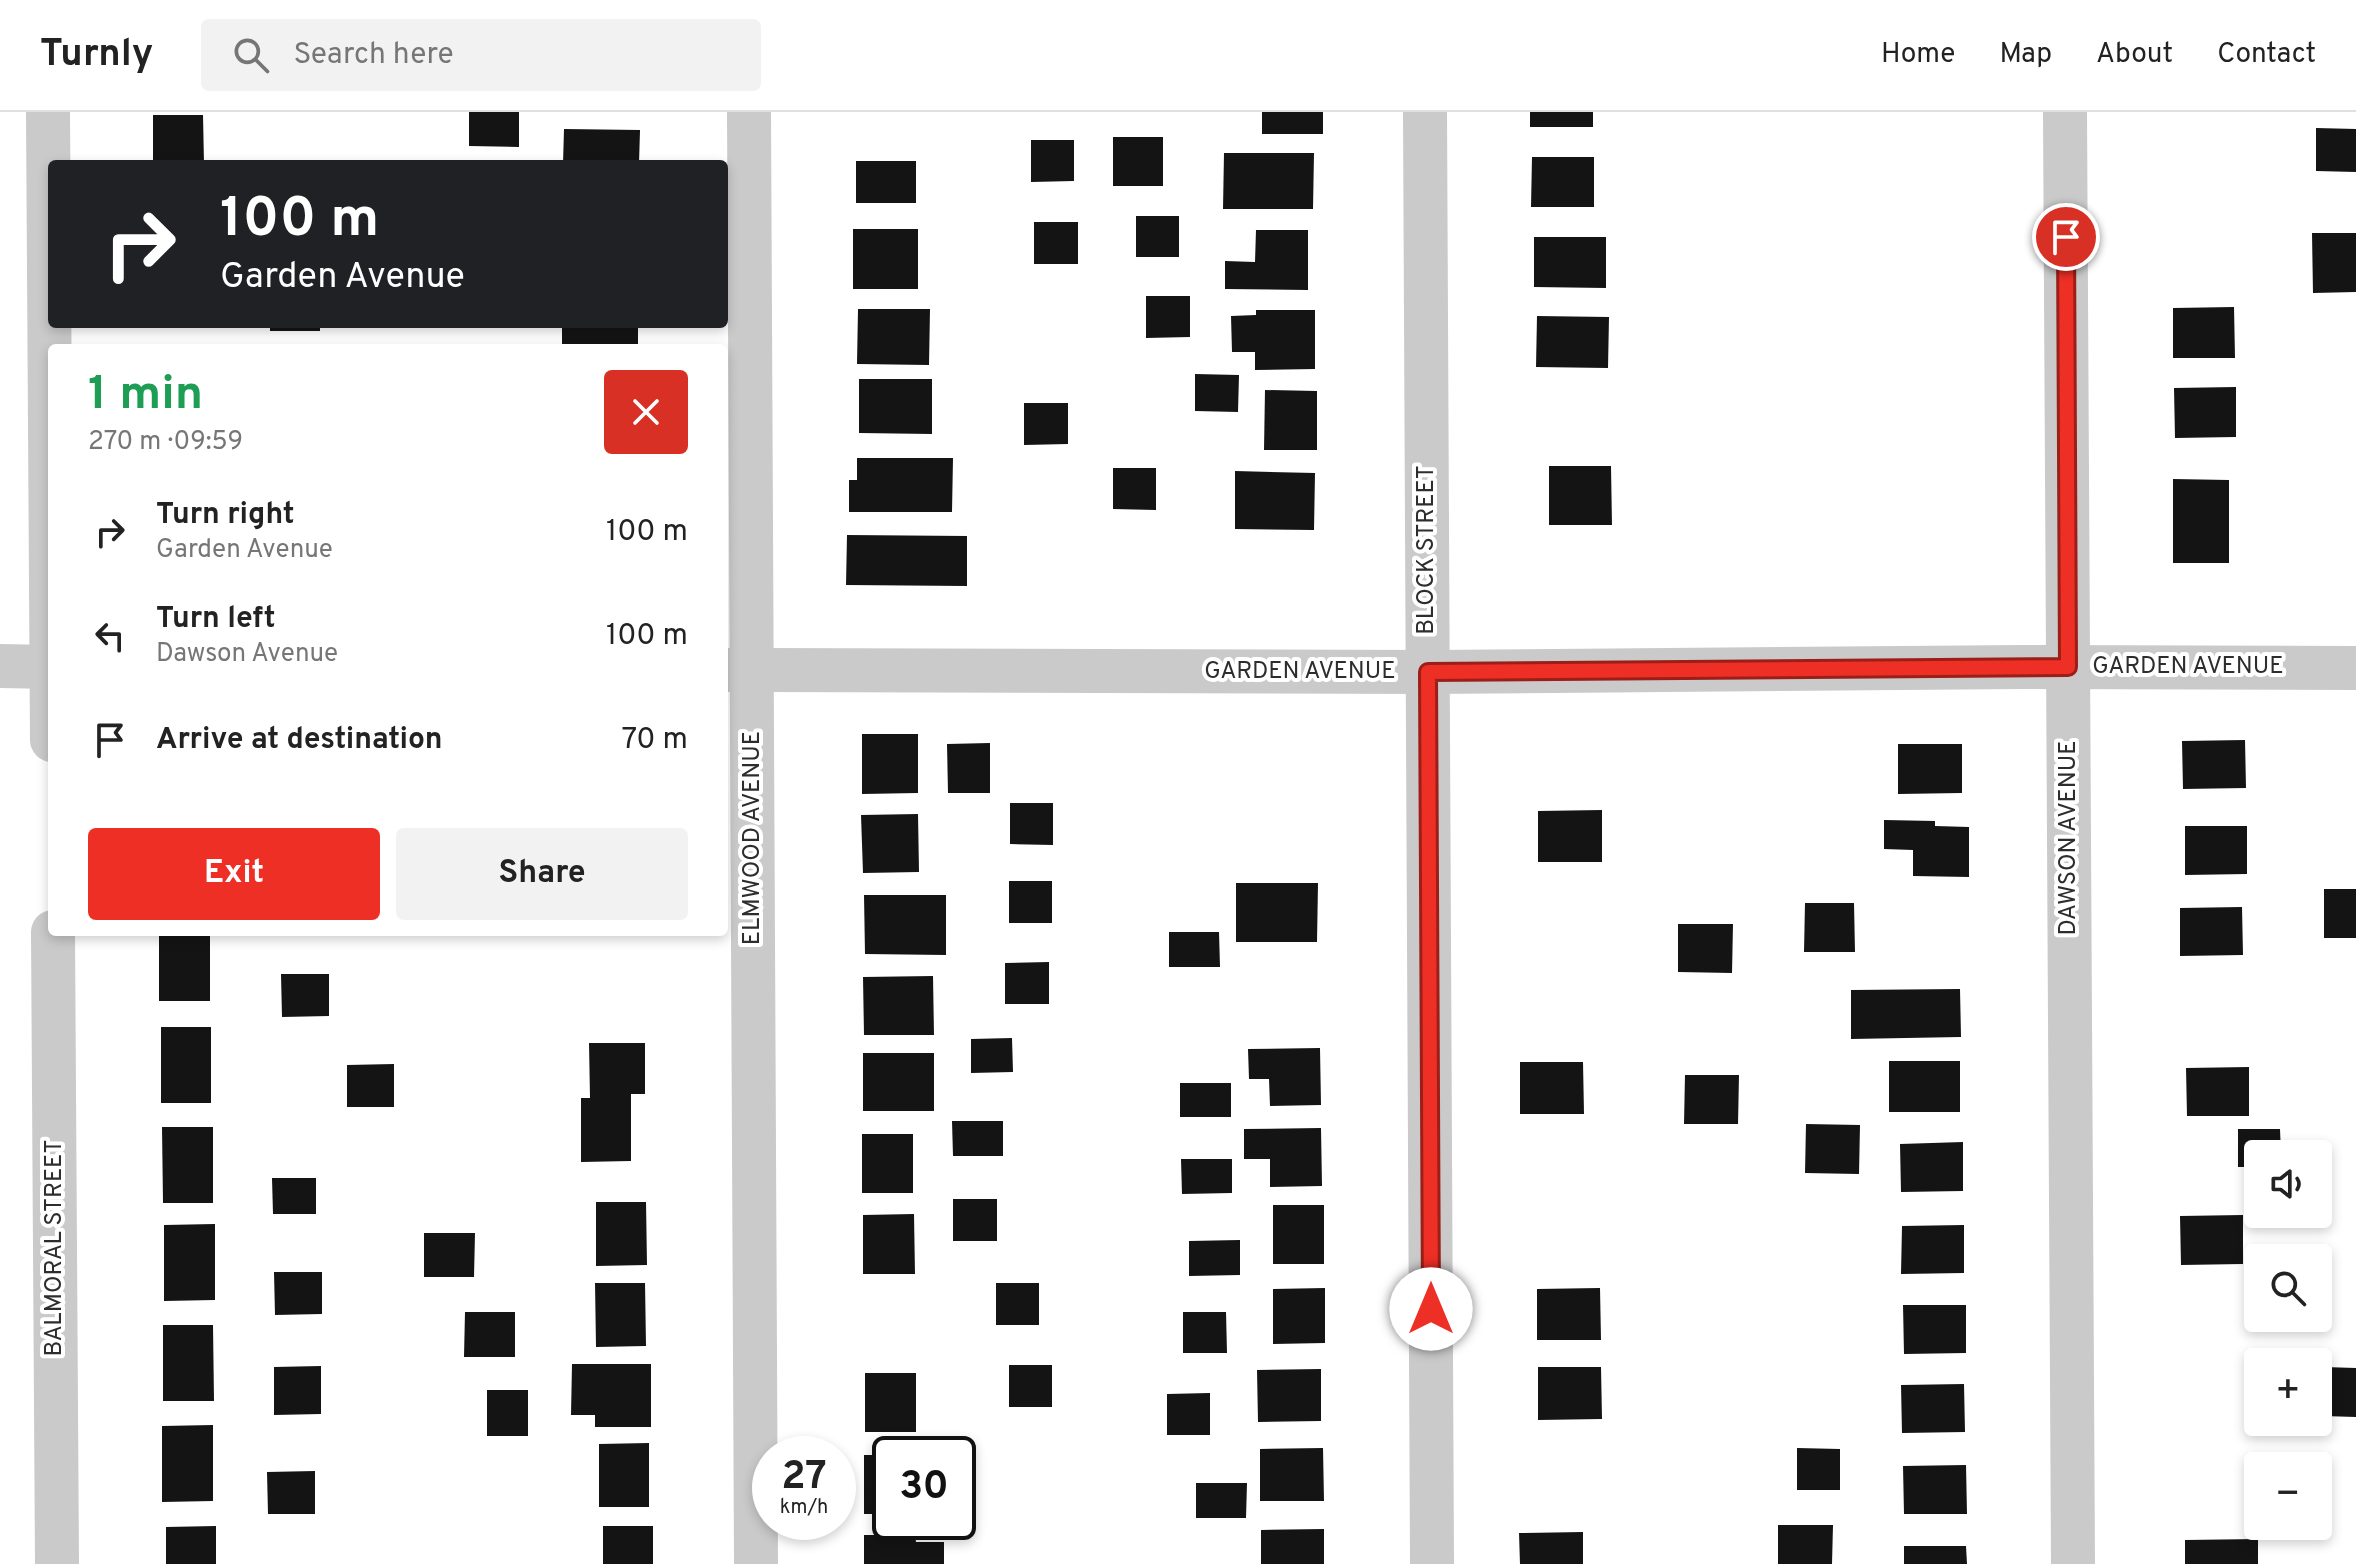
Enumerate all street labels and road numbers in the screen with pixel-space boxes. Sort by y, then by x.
street label: BLOCK STREET [1412,465,1442,635]
street label: GARDEN AVENUE [2092,652,2284,682]
street label: GARDEN AVENUE [1204,657,1396,687]
street label: ELMWOOD AVENUE [738,731,768,945]
street label: DAWSON AVENUE [2054,740,2084,936]
street label: BALMORAL STREET [40,1140,70,1356]

